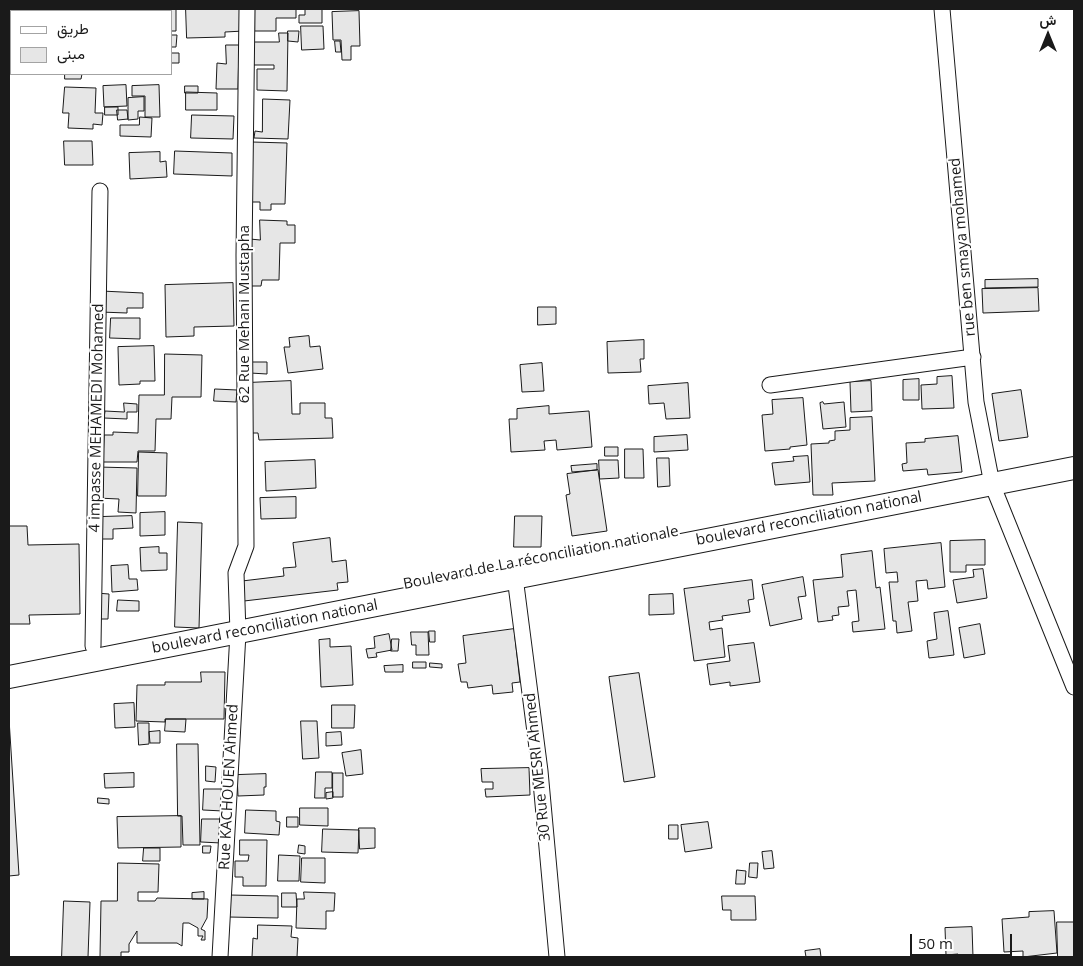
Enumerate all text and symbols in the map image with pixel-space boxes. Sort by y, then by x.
legend [10,10,172,75]
north arrow [1023,10,1073,60]
text: ش [1040,10,1056,29]
text: طريق [57,18,89,38]
text: مبنى [57,43,85,63]
street label: rue ben smaya mohamed [946,157,980,337]
street label: 62 Rue Mehani Mustapha [236,225,254,403]
street label: 4 impasse MEHAMEDI Mohamed [86,303,108,533]
street label: boulevard reconciliation national [695,488,923,550]
street label: Boulevard de La réconciliation nationale [402,522,680,594]
street label: boulevard reconciliation national [151,596,379,658]
street label: 30 Rue MESRI Ahmed [521,692,555,842]
street label: Rue KACHOUEN Ahmed [216,704,242,870]
scale bar [913,924,1016,956]
text: 50 m [918,933,953,953]

